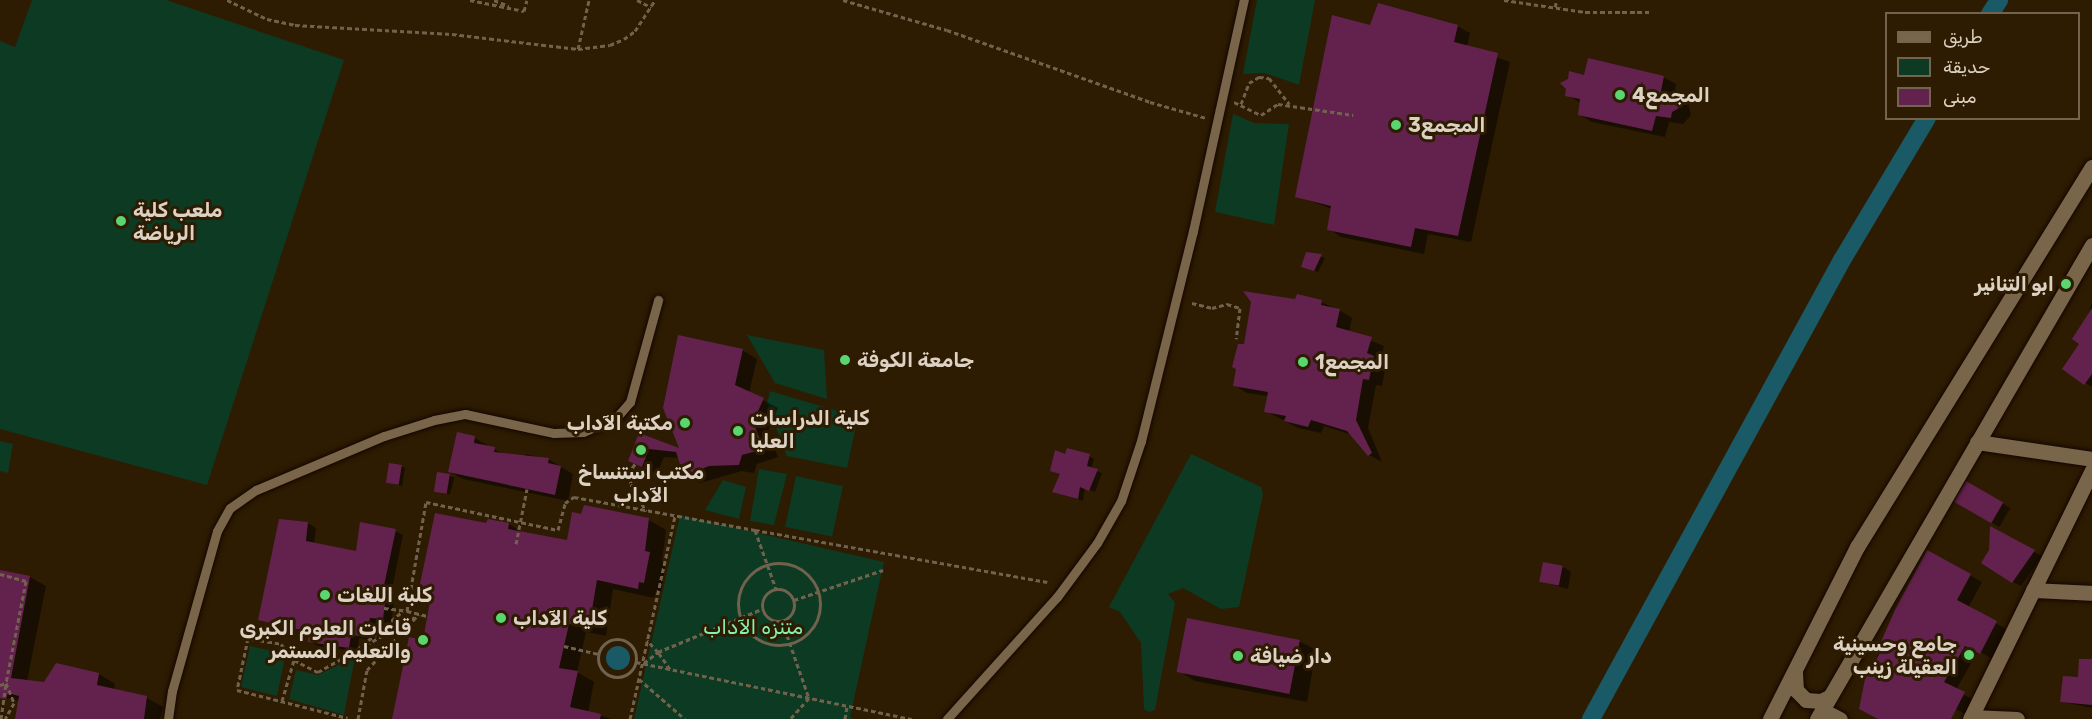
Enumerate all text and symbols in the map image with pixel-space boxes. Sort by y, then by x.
legend [1885,12,2080,120]
text: طريق [1943,26,1983,48]
text: حديقة [1943,56,1990,78]
place label: المجمع4 [1632,83,1710,107]
text: مبنى [1943,86,1977,108]
marker: المجمع4 [1613,88,1627,102]
place label: المجمع3 [1408,113,1485,137]
marker: المجمع3 [1389,118,1403,132]
place label: ملعب كلية الرياضة [133,198,222,245]
marker: ملعب كلية الرياضة [114,214,128,228]
place label: ابو التنانير [1975,272,2054,296]
marker: ابو التنانير [2059,277,2073,291]
place label: جامعة الكوفة [857,348,974,372]
place label: المجمع1 [1315,350,1389,374]
marker: جامعة الكوفة [838,353,852,367]
marker: المجمع1 [1296,355,1310,369]
place label: كلية الدراسات العليا [750,407,869,454]
place label: مكتبة الآداب [567,411,673,435]
marker: مكتبة الآداب [678,416,692,430]
marker: كلية الدراسات العليا [731,424,745,438]
marker: مكتب استنساخ الآداب [634,443,648,457]
place label: مكتب استنساخ الآداب [578,460,704,507]
place label: كلبة اللغات [337,583,432,607]
marker: كلبة اللغات [318,588,332,602]
place label: كلية الآداب [513,606,607,630]
marker: كلية الآداب [494,611,508,625]
park label: متنزه الآداب [703,615,803,639]
place label: قاعات العلوم الكبرى والتعليم المستمر [239,616,411,663]
place label: جامع وحسينية العقيلة زينب [1833,632,1957,679]
marker: قاعات العلوم الكبرى والتعليم المستمر [416,633,430,647]
place label: دار ضيافة [1250,644,1332,668]
marker: جامع وحسينية العقيلة زينب [1962,648,1976,662]
marker: دار ضيافة [1231,649,1245,663]

